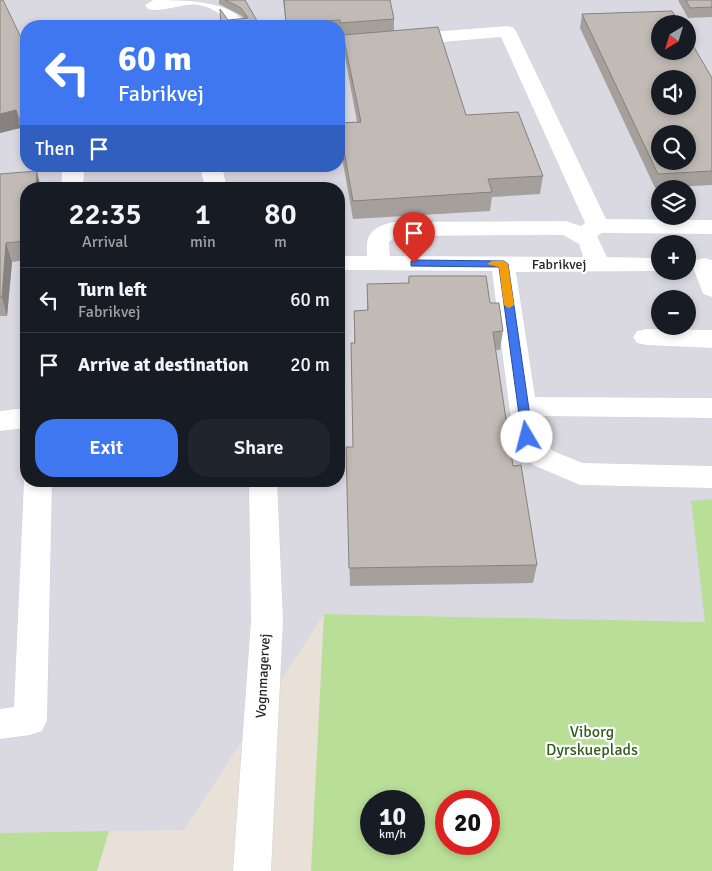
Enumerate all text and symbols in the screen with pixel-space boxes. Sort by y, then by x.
north arrow [651,15,696,60]
map controls [651,15,696,335]
text: 60 m [118,37,192,80]
icon: left [35,40,100,105]
button: sound [651,70,696,115]
text: Fabrikvej [118,80,204,107]
button: search [651,125,696,170]
icon: arrive [85,135,113,163]
text: Then [35,137,75,161]
button: layers [651,180,696,225]
text: 22:35 [68,196,142,233]
text: 1 [195,196,211,233]
text: 80 [264,196,297,233]
pin [393,212,435,263]
icon: arrive [400,219,428,247]
text: Arrival [82,232,128,252]
text: min [190,232,216,252]
text: m [274,232,287,252]
button: + [651,235,696,280]
street label: Fabrikvej [532,256,586,273]
text: Turn left [78,278,147,302]
icon: left [35,286,63,314]
text: 60 m [290,288,330,312]
button: − [651,290,696,335]
text: Fabrikvej [78,302,140,322]
icon: arrive [35,351,63,379]
text: Arrive at destination [78,353,249,377]
text: 20 m [290,353,330,377]
position arrow [500,410,552,462]
button: Exit [35,419,178,477]
button: Share [188,419,330,477]
street label: Vognmagervej [252,633,274,719]
park label: Viborg Dyrskueplads [546,722,638,760]
speed limit sign: 20 [435,790,500,855]
text: 10 [379,801,406,832]
text: km/h [379,827,406,842]

